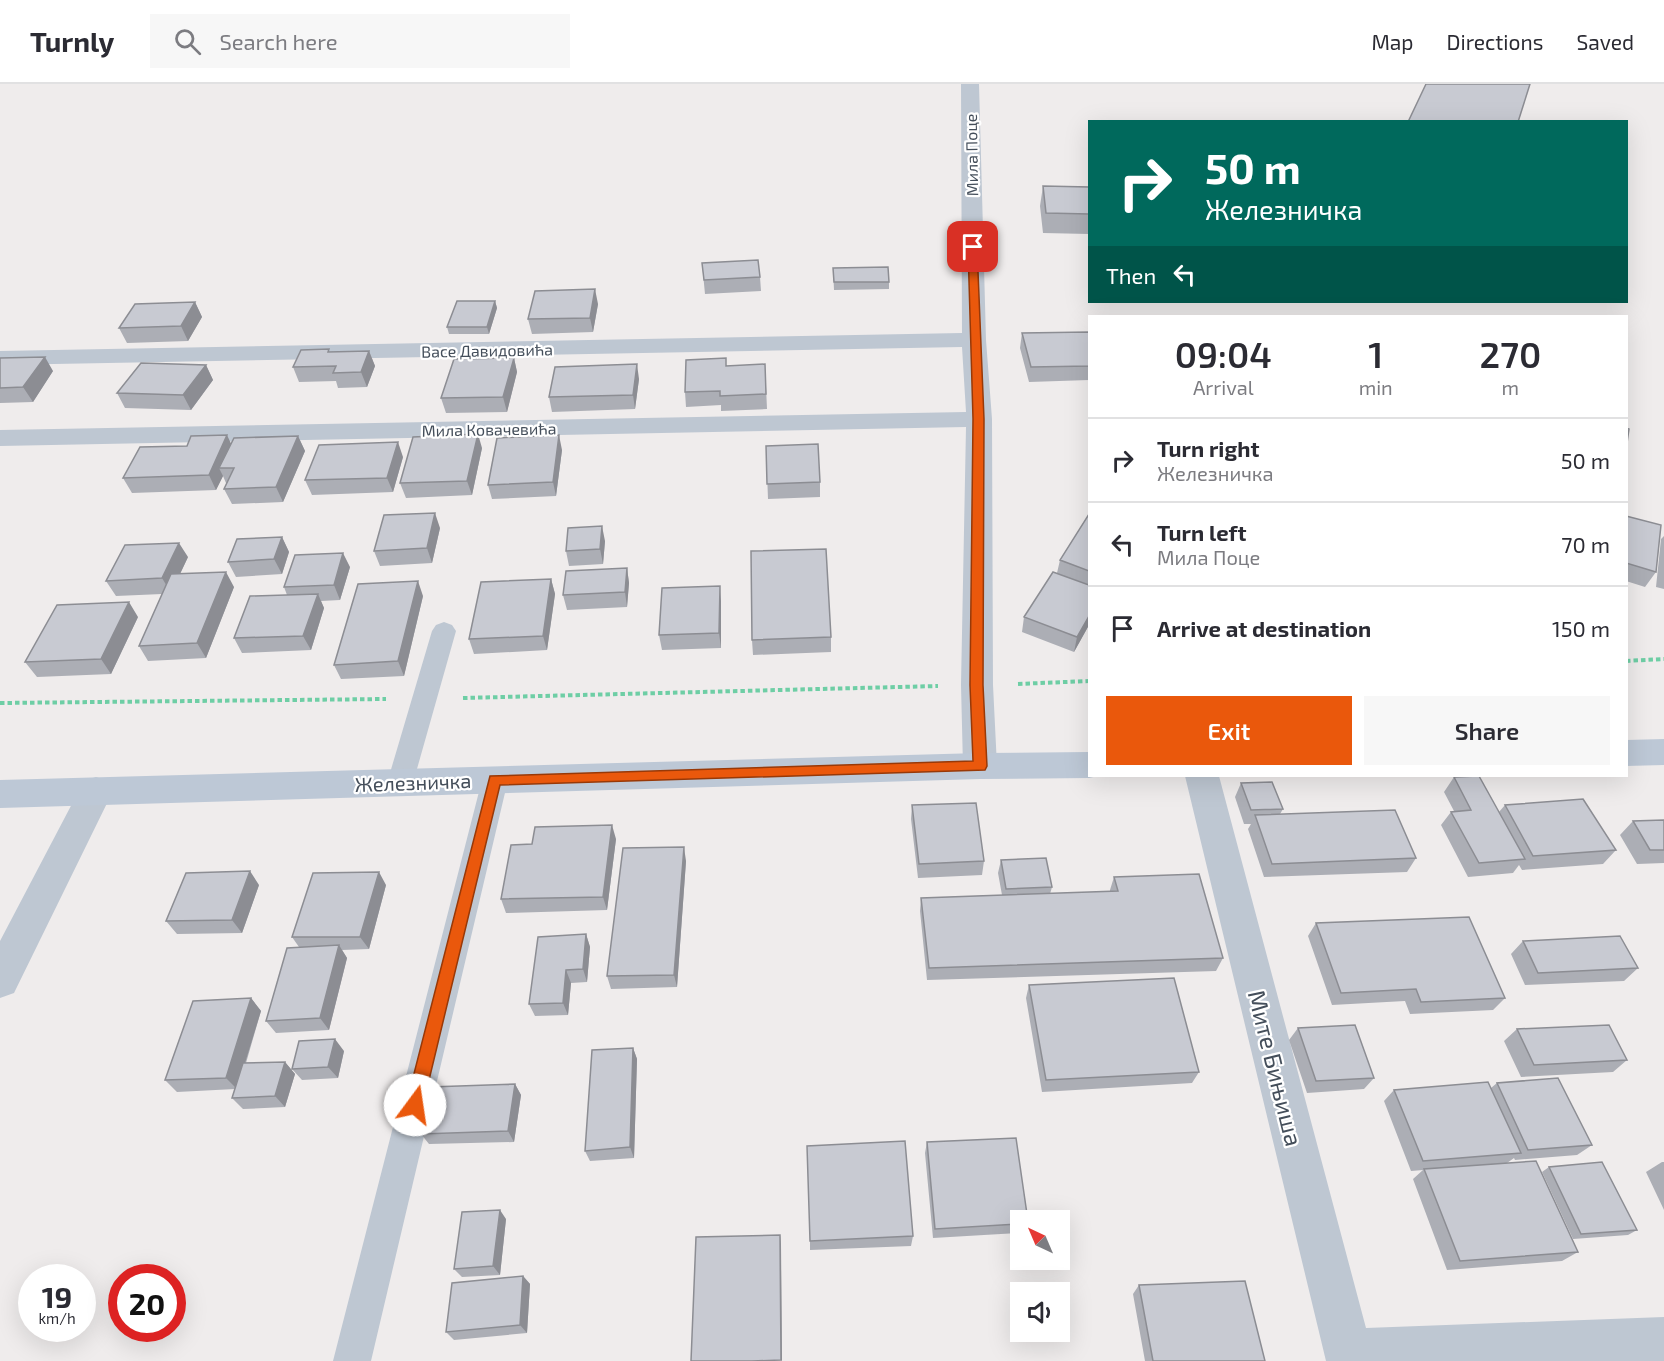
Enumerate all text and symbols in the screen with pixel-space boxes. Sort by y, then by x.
search box [150,14,570,68]
text: Turnly [30,24,114,58]
icon: search [171,25,204,58]
text: Search here [219,28,338,54]
text: Map [1371,29,1414,54]
text: Directions [1447,29,1543,54]
text: Saved [1576,29,1634,54]
street label: Мила Поце [961,113,981,197]
text: 50 m [1205,142,1301,192]
icon: right [1106,144,1184,222]
text: Железничка [1205,193,1362,225]
pin [947,221,998,272]
icon: arrive [956,230,989,263]
icon: left [1168,258,1201,291]
text: Then [1106,262,1156,288]
text: 09:04 [1175,332,1272,375]
text: 1 [1368,332,1383,375]
text: 270 [1480,332,1541,375]
street label: Васе Давидовића [421,339,553,361]
text: Arrival [1193,375,1254,399]
text: min [1359,375,1393,399]
text: m [1502,375,1519,399]
street label: Мила Ковачевића [421,418,557,440]
text: Turn right [1157,435,1259,461]
icon: right [1106,444,1139,477]
text: 50 m [1561,447,1610,473]
text: Железничка [1157,461,1274,485]
text: Turn left [1157,519,1246,545]
icon: left [1106,528,1139,561]
text: 70 m [1561,531,1610,557]
text: Мила Поце [1157,545,1260,569]
icon: arrive [1106,612,1139,645]
text: Arrive at destination [1157,615,1371,641]
text: 150 m [1552,615,1610,641]
button: Exit [1106,696,1352,765]
button: Share [1364,696,1610,765]
street label: Железничка [354,768,472,796]
street label: Мите Бињиша [1243,987,1309,1149]
position arrow [383,1073,447,1137]
north arrow [1010,1210,1070,1270]
map controls [1010,1210,1070,1342]
speed limit sign: 20 [108,1264,186,1342]
text: 19 [42,1278,72,1314]
button: sound [1010,1282,1070,1342]
text: km/h [38,1309,76,1327]

